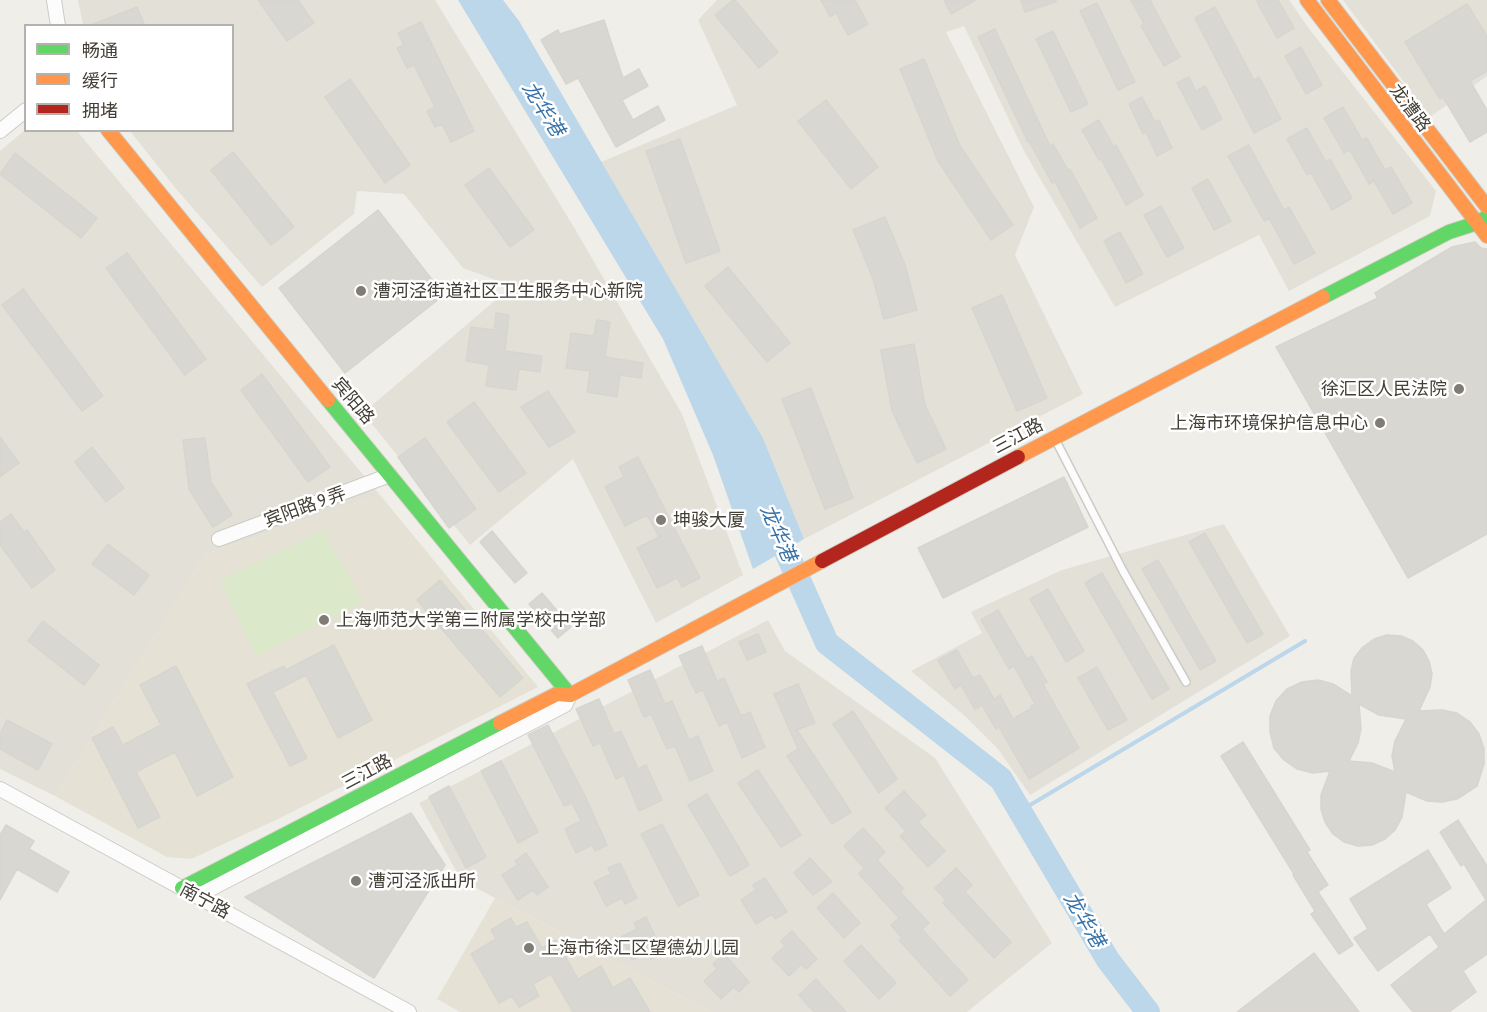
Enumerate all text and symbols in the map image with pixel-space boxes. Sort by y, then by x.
legend [24,24,234,132]
text: 畅通 [82,40,118,61]
text: 缓行 [82,70,118,91]
water label: 龙华港 [517,77,569,141]
street label: 龙漕路 [1385,80,1435,136]
text: 拥堵 [82,100,118,121]
place label: 漕河泾街道社区卫生服务中心新院 [373,280,643,302]
marker: 漕河泾街道社区卫生服务中心新院 [354,284,368,298]
street label: 宾阳路 [327,373,379,429]
place label: 徐汇区人民法院 [1321,378,1447,400]
marker: 徐汇区人民法院 [1452,382,1466,396]
place label: 上海市环境保护信息中心 [1170,412,1368,434]
street label: 三江路 [989,414,1047,458]
marker: 上海市环境保护信息中心 [1373,416,1387,430]
street label: 宾阳路 9 弄 [261,482,349,532]
water label: 龙华港 [755,501,801,565]
place label: 坤骏大厦 [673,509,745,531]
marker: 坤骏大厦 [654,513,668,527]
place label: 上海师范大学第三附属学校中学部 [336,609,606,631]
marker: 上海师范大学第三附属学校中学部 [317,613,331,627]
street label: 三江路 [338,750,396,794]
place label: 漕河泾派出所 [368,870,476,892]
marker: 漕河泾派出所 [349,874,363,888]
street label: 南宁路 [176,879,234,923]
water label: 龙华港 [1058,888,1110,952]
place label: 上海市徐汇区望德幼儿园 [541,937,739,959]
marker: 上海市徐汇区望德幼儿园 [522,941,536,955]

